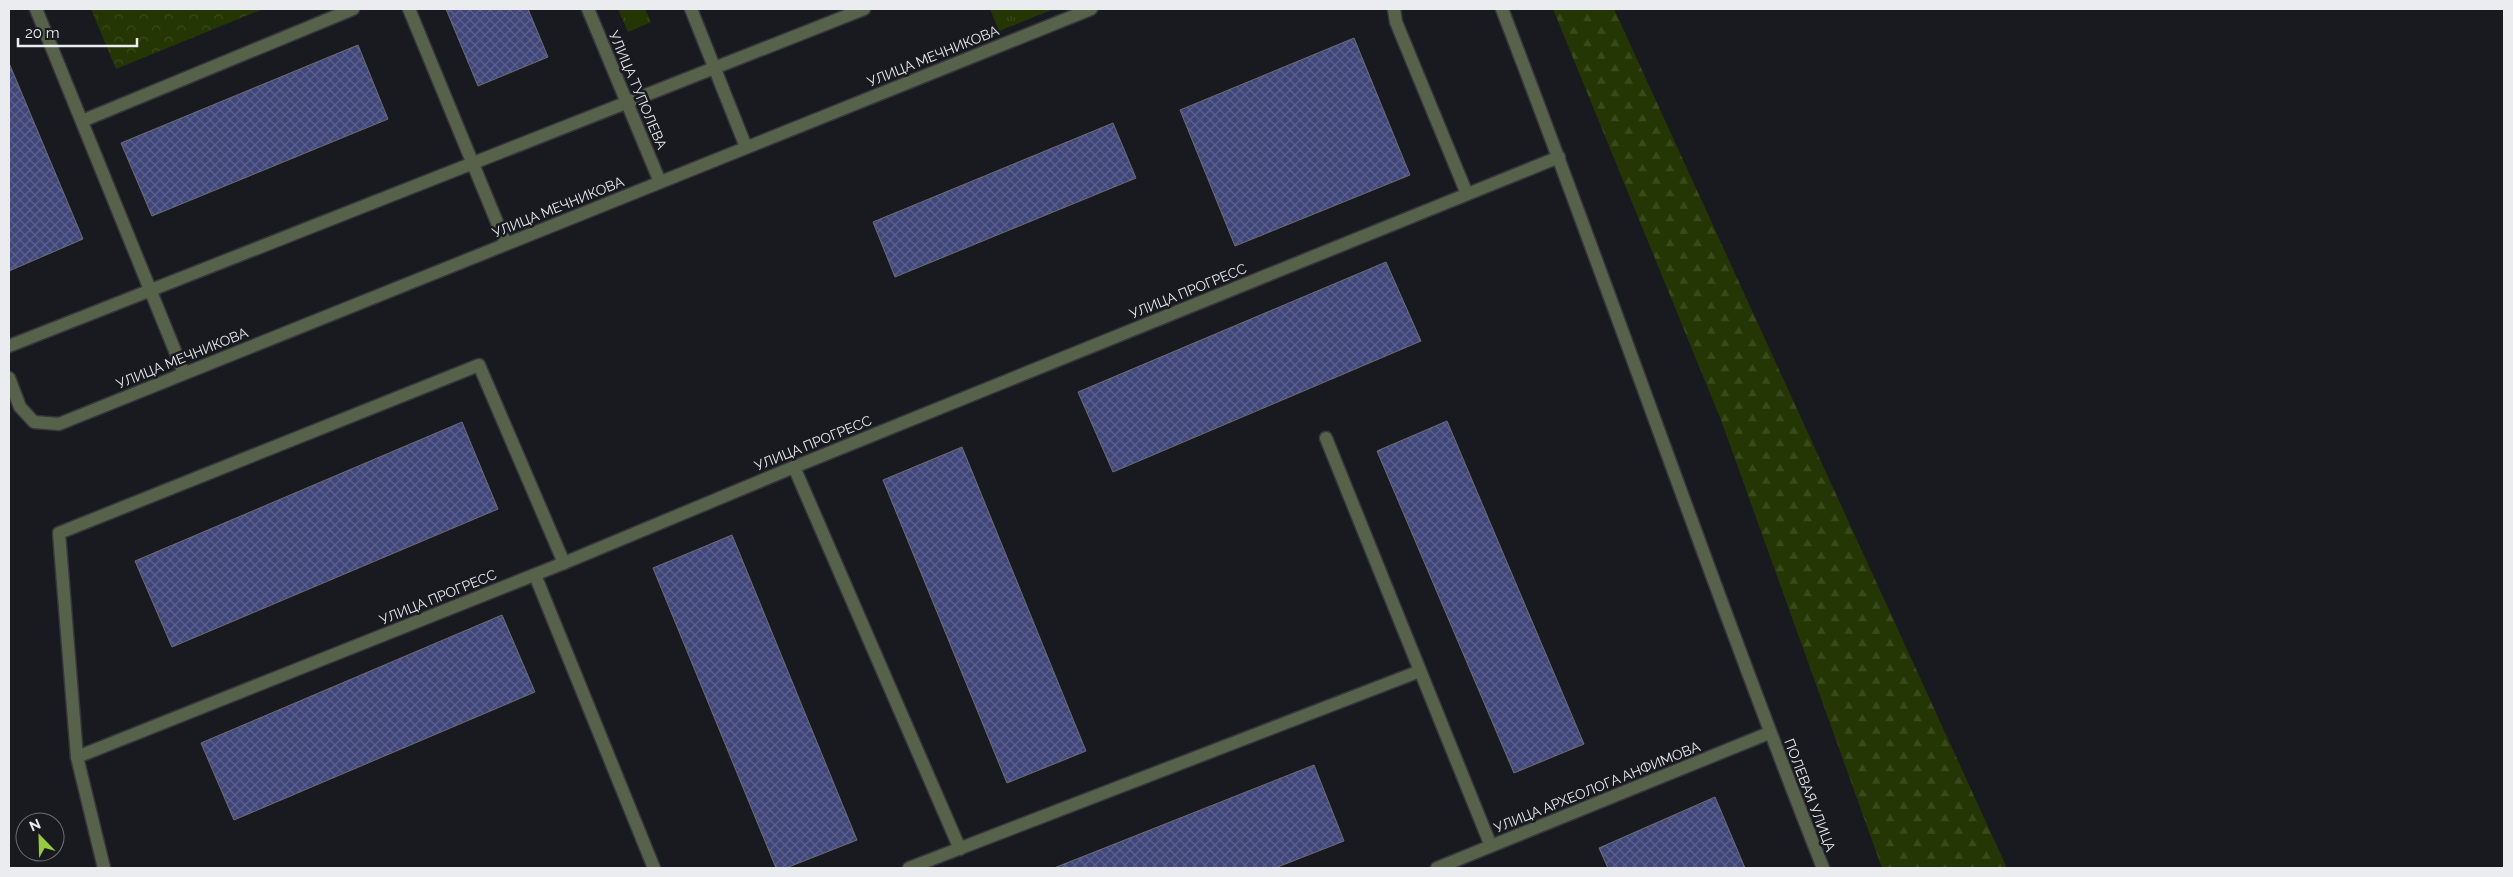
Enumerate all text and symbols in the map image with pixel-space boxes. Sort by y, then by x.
scale bar [18,15,136,47]
street label: УЛИЦА МЕЧНИКОВА [865,22,1002,90]
text: 20 m [25,24,60,42]
street label: УЛИЦА ТУПОЛЕВА [606,28,670,152]
street label: УЛИЦА МЕЧНИКОВА [490,173,627,241]
street label: УЛИЦА ПРОГРЕСС [1127,260,1249,322]
street label: УЛИЦА МЕЧНИКОВА [114,324,251,392]
street label: УЛИЦА ПРОГРЕСС [752,412,874,474]
street label: УЛИЦА ПРОГРЕСС [377,566,499,628]
street label: ПОЛЕВАЯ УЛИЦА [1781,736,1839,854]
street label: УЛИЦА АРХЕОЛОГА АНФИМОВА [1492,738,1703,836]
north arrow [15,812,65,862]
text: N [27,816,43,834]

